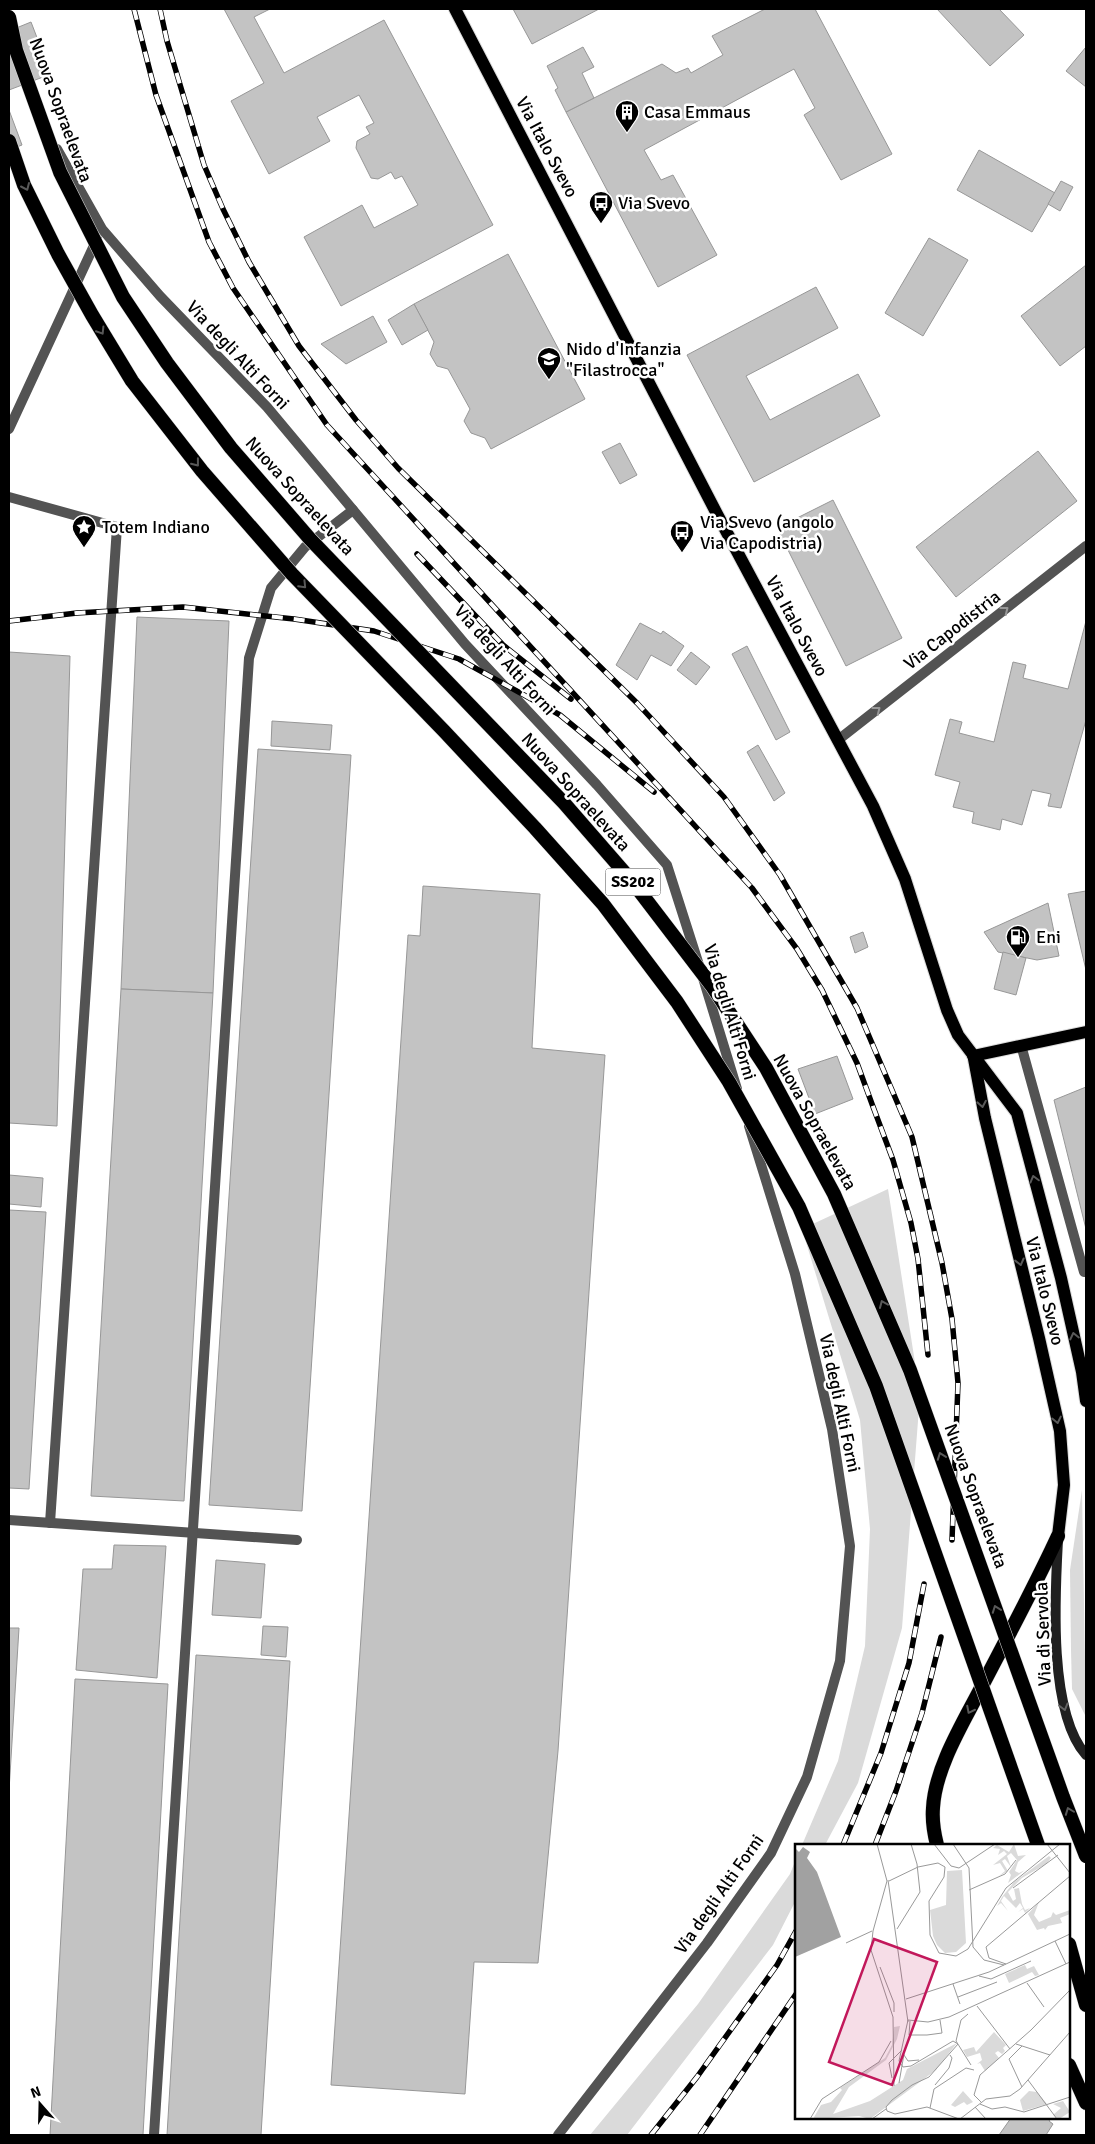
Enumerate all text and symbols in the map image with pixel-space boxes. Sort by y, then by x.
street label: Nuova Sopraelevata [25,35,97,185]
street label: Via Italo Svevo [511,93,583,201]
building icon: Casa Emmaus [614,99,640,133]
place label: Casa Emmaus [644,101,751,123]
one-way arrow [19,182,30,191]
bus stop icon: Via Svevo [588,190,614,224]
place label: Via Svevo [618,192,690,214]
street label: Via degli Alti Forni [182,296,294,414]
one-way arrow [95,325,105,334]
place label: Nido d'Infanzia "Filastrocca" [566,338,681,381]
school or university icon: Nido d'Infanzia "Filastrocca" [536,346,562,380]
street label: Nuova Sopraelevata [241,432,359,560]
one-way arrow [190,457,198,466]
place label: Via Svevo (angolo Via Capodistria) [700,511,834,554]
place icon: Totem Indiano [71,514,97,548]
place label: Totem Indiano [102,516,210,538]
bus stop icon: Via Svevo (angolo Via Capodistria) [669,519,695,553]
street label: Via Italo Svevo [761,572,833,680]
one-way arrow [297,579,306,588]
street label: Via Capodistria [899,585,1005,675]
street label: Via degli Alti Forni [450,600,560,720]
one-way arrow [999,606,1008,615]
one-way arrow [871,706,880,715]
street label: Nuova Sopraelevata [517,728,635,856]
road number: SS202 [606,869,660,896]
fuel station icon: Eni [1005,924,1031,958]
place label: Eni [1036,926,1061,948]
street label: Via degli Alti Forni [699,941,761,1083]
street label: Nuova Sopraelevata [768,1050,862,1194]
one-way arrow [977,1100,987,1109]
one-way arrow [1029,1174,1040,1183]
street label: Via Italo Svevo [1021,1234,1069,1348]
one-way arrow [1015,1258,1025,1266]
one-way arrow [878,1300,889,1309]
street label: Via degli Alti Forni [815,1332,865,1474]
one-way arrow [1069,1332,1080,1341]
one-way arrow [1051,1416,1062,1425]
street label: Nuova Sopraelevata [940,1421,1012,1571]
one-way arrow [937,1452,947,1460]
street label: Via di Servola [1030,1581,1056,1687]
one-way arrow [992,1605,1002,1613]
one-way arrow [1058,1702,1069,1711]
one-way arrow [966,1705,976,1714]
one-way arrow [1064,1807,1075,1816]
street label: Via degli Alti Forni [670,1830,768,1958]
inset map [795,1844,1070,2119]
north arrow [15,2079,65,2129]
text: N [28,2083,43,2102]

